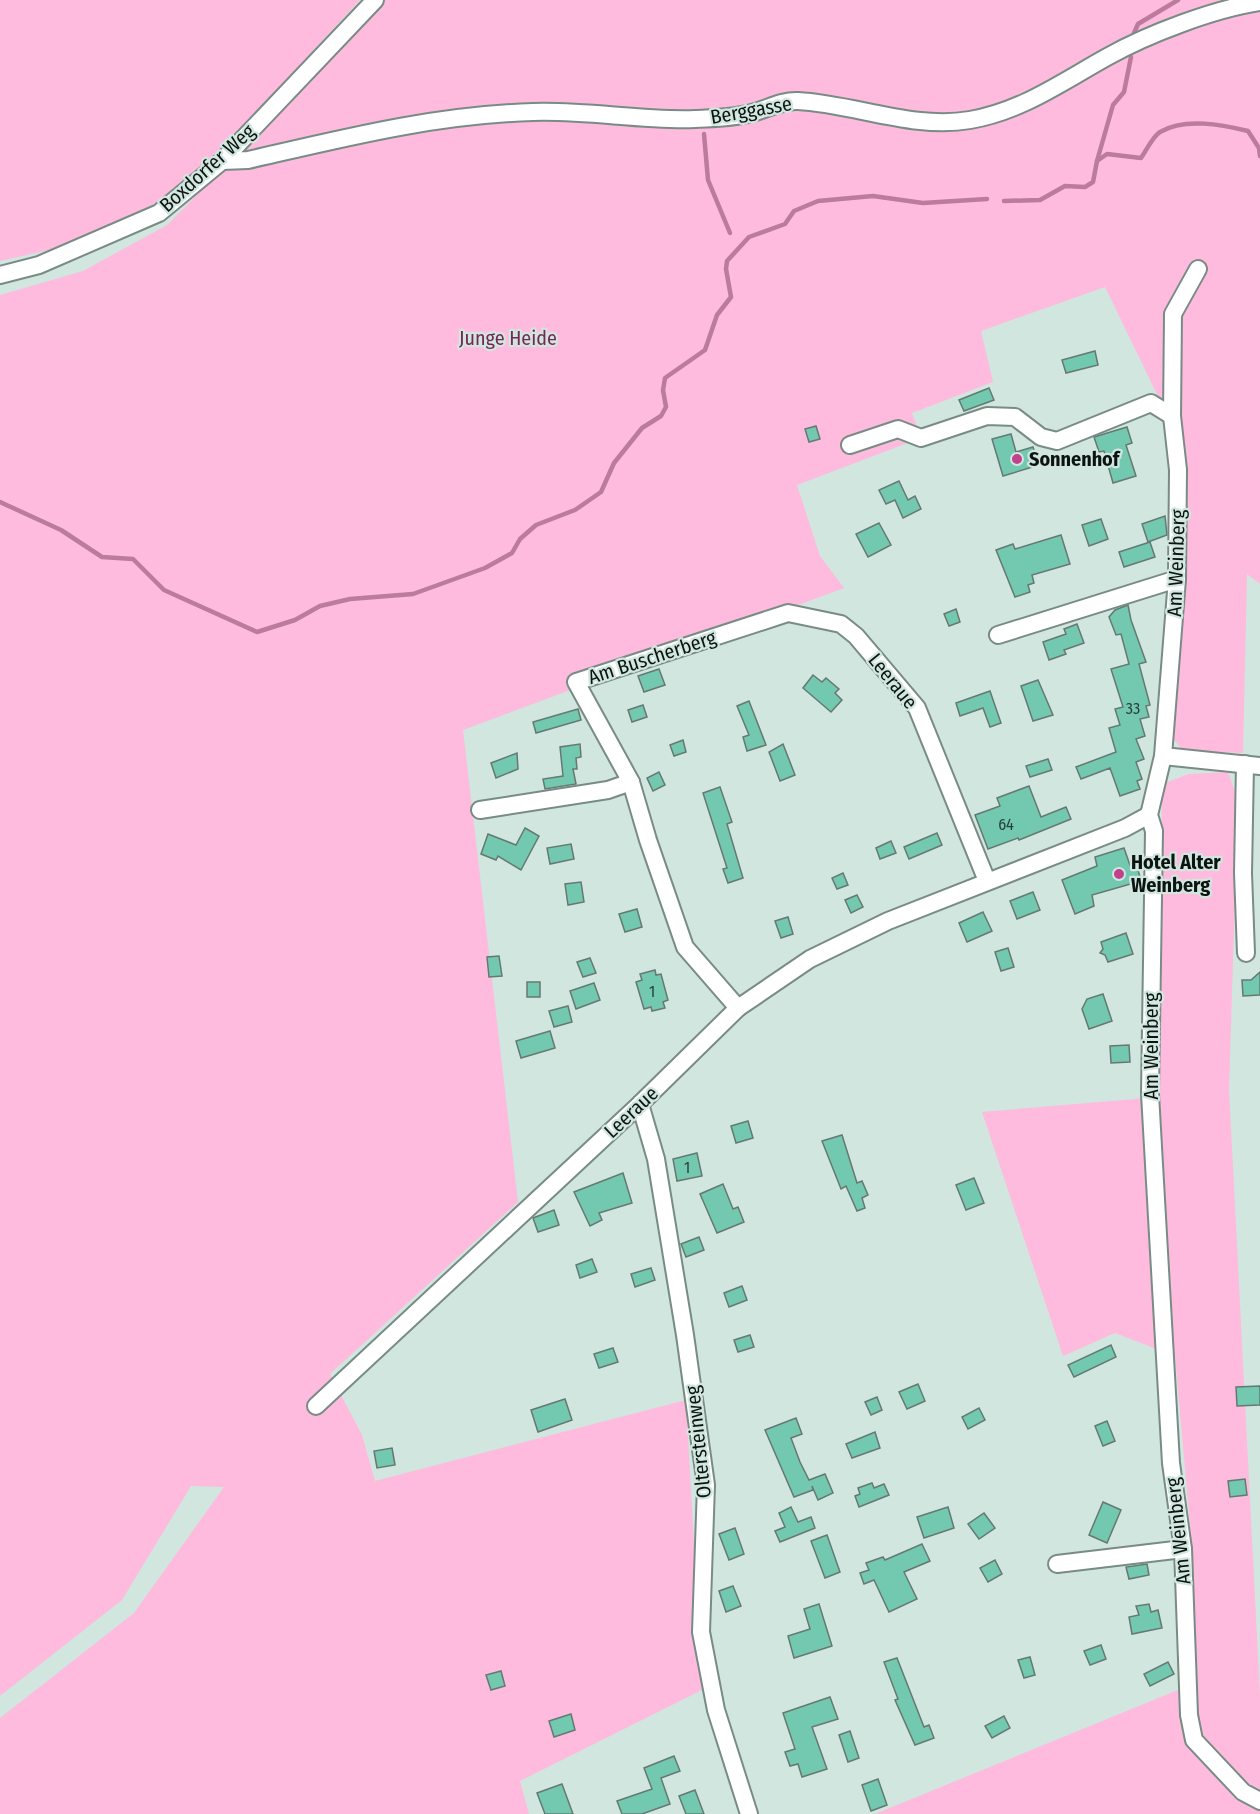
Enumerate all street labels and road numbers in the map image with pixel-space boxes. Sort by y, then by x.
street label: Berggasse [708,91,794,129]
street label: Boxdorfer Weg [155,119,260,217]
street label: Am Weinberg [1162,508,1190,617]
street label: Am Buscherberg [585,625,720,689]
street label: Leeraue [863,648,923,714]
street label: Am Weinberg [1139,992,1163,1100]
street label: Leeraue [599,1081,663,1143]
street label: Oltersteinweg [680,1384,716,1500]
street label: Am Weinberg [1160,1476,1196,1586]

